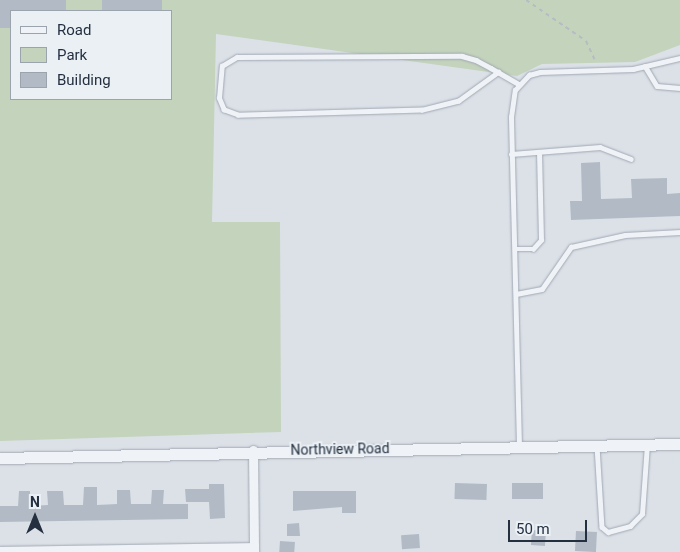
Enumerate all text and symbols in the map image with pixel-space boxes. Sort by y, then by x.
legend [10,10,172,100]
text: Road [57,21,91,39]
text: Park [57,46,87,64]
text: Building [57,71,111,89]
street label: Northview Road [290,440,390,458]
north arrow [10,492,60,542]
text: N [30,494,40,510]
scale bar [510,510,589,542]
text: 50 m [516,520,550,538]

